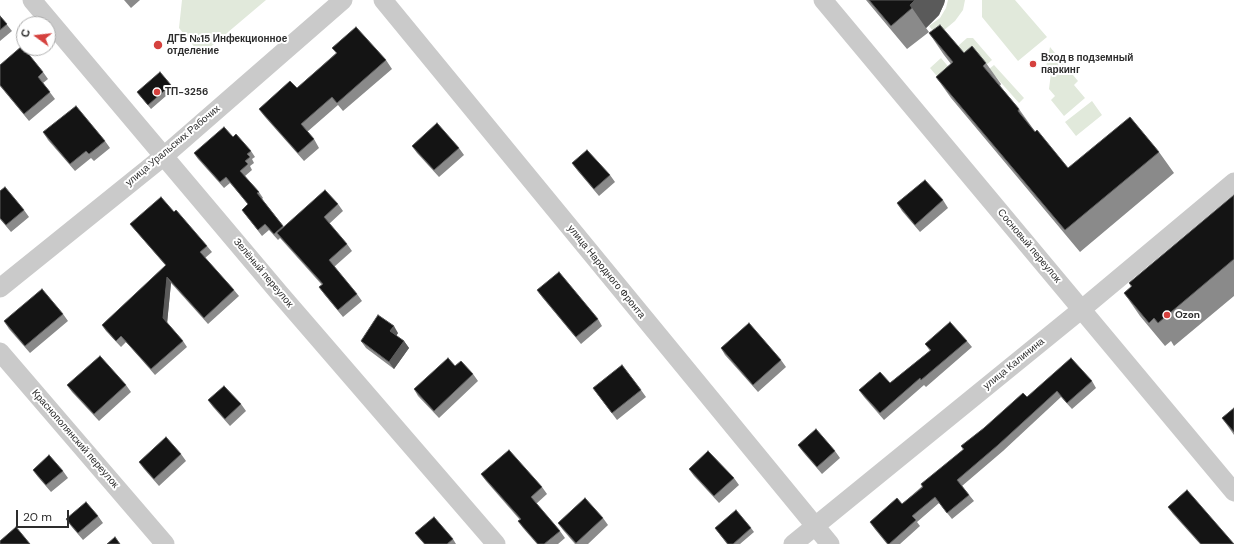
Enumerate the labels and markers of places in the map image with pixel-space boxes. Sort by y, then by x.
place label: ДГБ №15 Инфекционное отделение [167,33,287,56]
marker: ДГБ №15 Инфекционное отделение [152,39,164,51]
place label: Вход в подземный паркинг [1041,52,1133,76]
marker: Вход в подземный паркинг [1028,59,1038,69]
place label: ТП-3256 [165,86,208,98]
marker: ТП-3256 [152,87,162,97]
place label: Ozon [1175,309,1200,321]
marker: Ozon [1162,310,1172,320]

